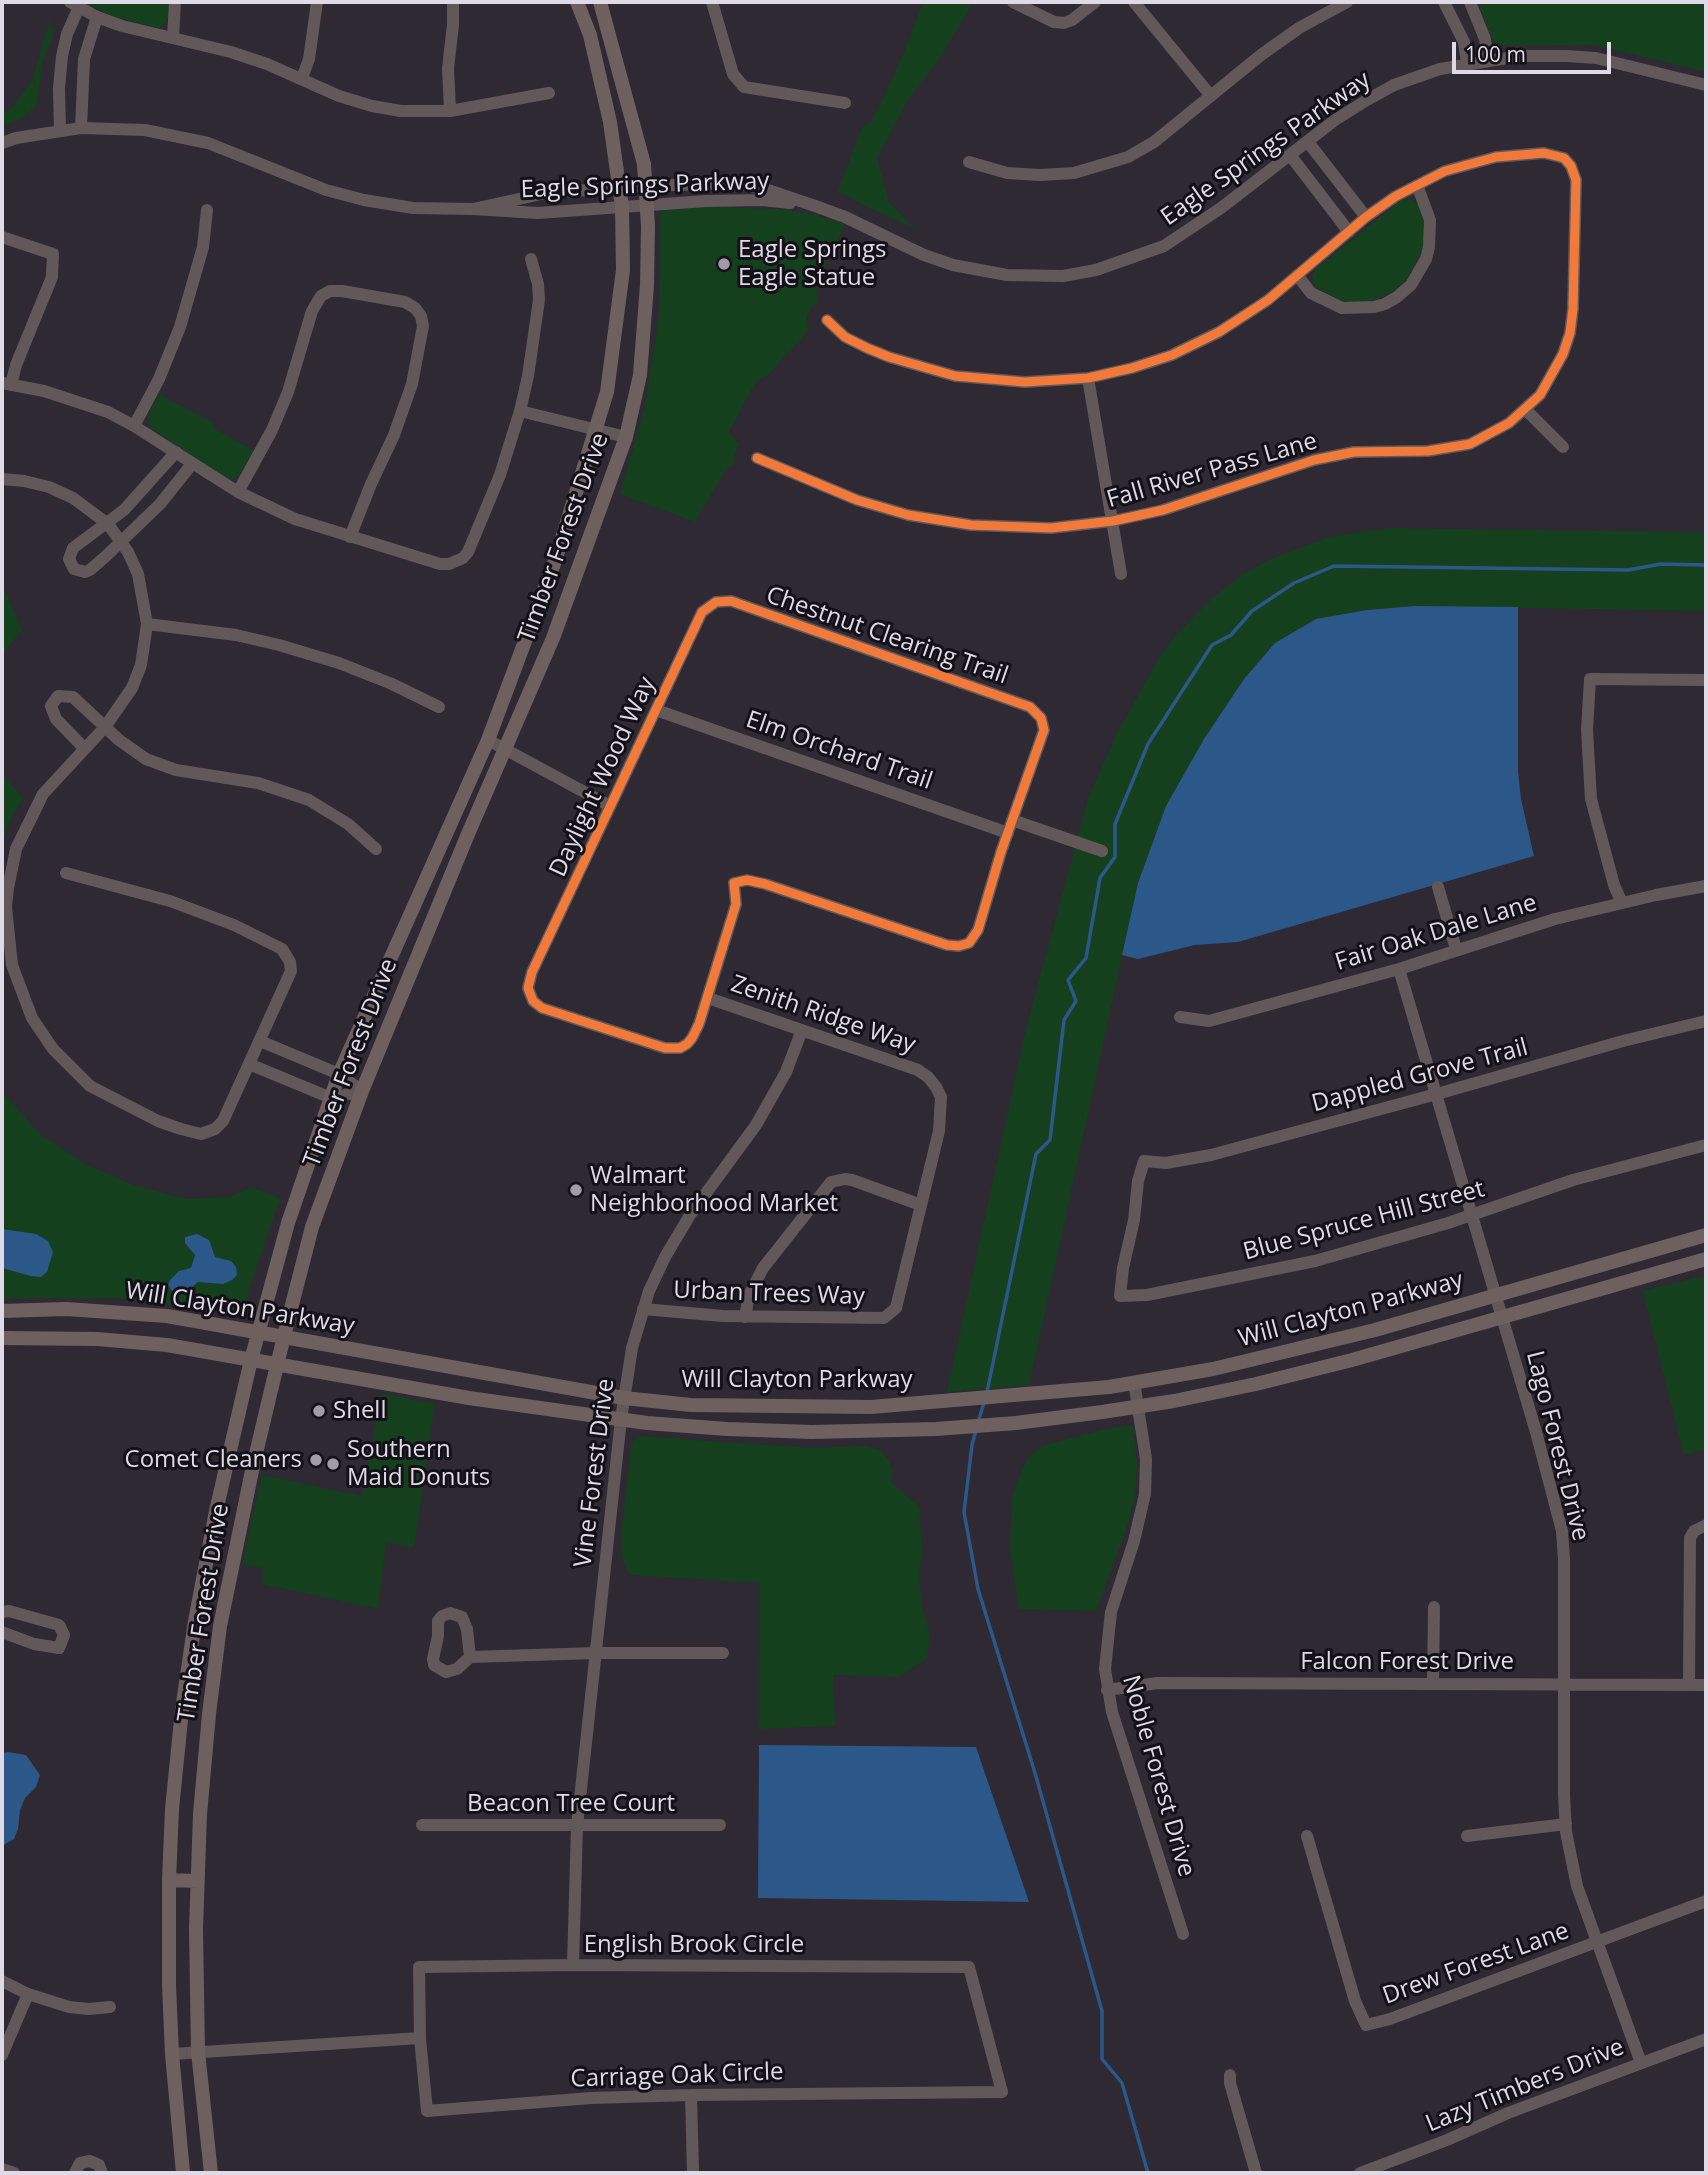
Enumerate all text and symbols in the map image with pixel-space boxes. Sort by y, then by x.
scale bar [1456,28,1615,72]
text: 100 m [1465,40,1526,68]
street label: Eagle Springs Parkway [1156,66,1376,232]
street label: Eagle Springs Parkway [520,167,770,205]
place label: Eagle Springs Eagle Statue [738,236,886,292]
marker: Eagle Springs Eagle Statue [716,256,732,272]
street label: Fall River Pass Lane [1104,427,1320,515]
street label: Timber Forest Drive [513,429,615,647]
street label: Chestnut Clearing Trail [762,581,1012,691]
street label: Daylight Wood Way [544,673,662,881]
street label: Elm Orchard Trail [742,706,936,796]
street label: Fair Oak Dale Lane [1332,889,1540,977]
street label: Timber Forest Drive [298,955,404,1171]
street label: Zenith Ridge Way [727,970,919,1060]
street label: Dappled Grove Trail [1309,1033,1531,1119]
place label: Walmart Neighborhood Market [590,1162,838,1218]
street label: Blue Spruce Hill Street [1240,1175,1488,1267]
marker: Walmart Neighborhood Market [568,1182,584,1198]
street label: Will Clayton Parkway [1236,1266,1466,1354]
street label: Urban Trees Way [673,1276,865,1312]
street label: Will Clayton Parkway [124,1277,356,1341]
street label: Lago Forest Drive [1519,1348,1595,1544]
street label: Will Clayton Parkway [681,1366,913,1394]
street label: Vine Forest Drive [569,1377,621,1569]
place label: Shell [333,1397,386,1425]
marker: Shell [311,1403,327,1419]
place label: Southern Maid Donuts [347,1436,490,1492]
place label: Comet Cleaners [125,1446,302,1474]
marker: Comet Cleaners [308,1452,324,1468]
marker: Southern Maid Donuts [325,1456,341,1472]
street label: Timber Forest Drive [173,1502,235,1724]
street label: Falcon Forest Drive [1300,1648,1514,1676]
street label: Noble Forest Drive [1115,1672,1201,1880]
street label: Beacon Tree Court [467,1790,675,1818]
street label: Drew Forest Lane [1379,1917,1573,2011]
street label: English Brook Circle [584,1931,804,1959]
street label: Lazy Timbers Drive [1422,2033,1628,2139]
street label: Carriage Oak Circle [570,2058,784,2094]

